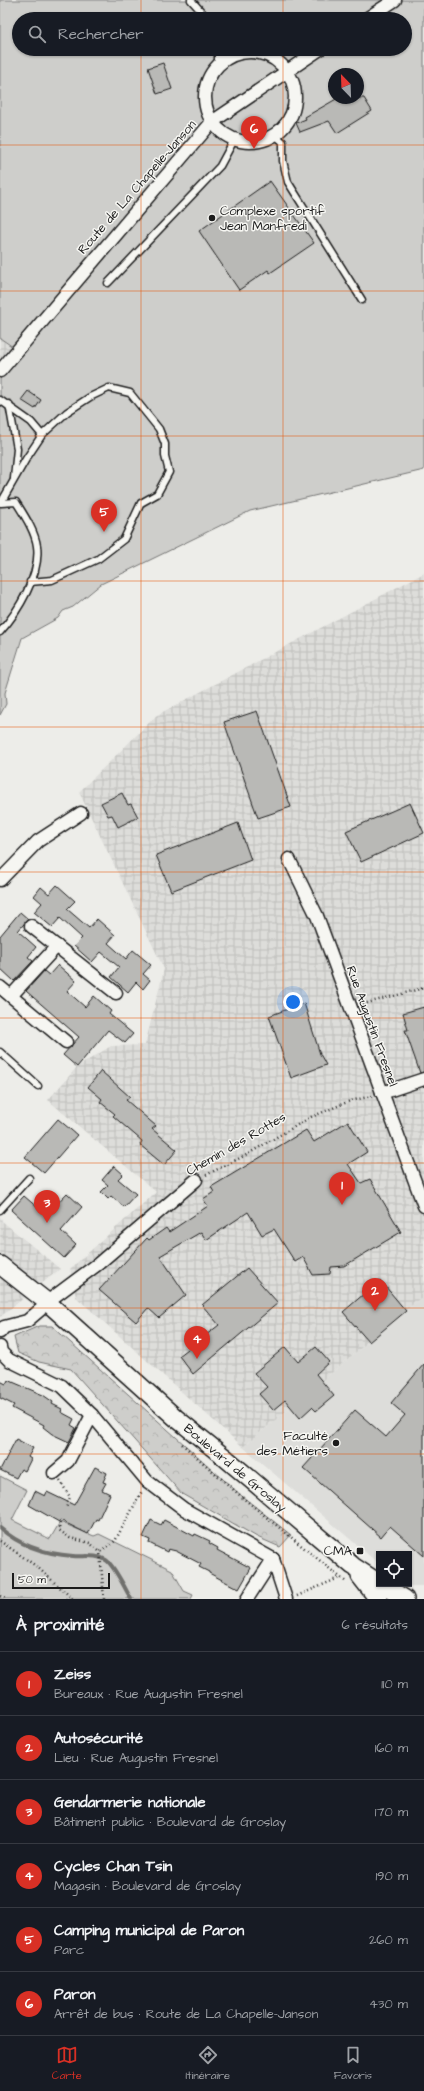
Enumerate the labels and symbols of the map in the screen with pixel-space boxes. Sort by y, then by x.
north arrow [328,68,364,104]
street label: Route de La Chapelle-Janson [74,116,201,258]
pin: 6 [241,116,267,149]
place label: Complexe sportif Jean Manfredi [220,202,325,235]
marker: Complexe sportif Jean Manfredi [207,213,217,223]
pin: 5 [91,499,117,532]
street label: Rue Augustin Fresnel [341,963,402,1089]
your location [283,992,303,1012]
street label: Chemin des Rottes [183,1108,290,1180]
pin: 1 [329,1172,355,1205]
pin: 3 [34,1190,60,1223]
pin: 2 [362,1278,388,1311]
pin: 4 [184,1326,210,1359]
street label: Boulevard de Groslay [179,1420,290,1517]
place label: Faculté des Métiers [257,1427,328,1460]
marker: Faculté des Métiers [331,1438,341,1448]
place label: CMA [324,1542,353,1560]
marker: CMA [355,1546,365,1556]
scale bar [12,1571,110,1590]

